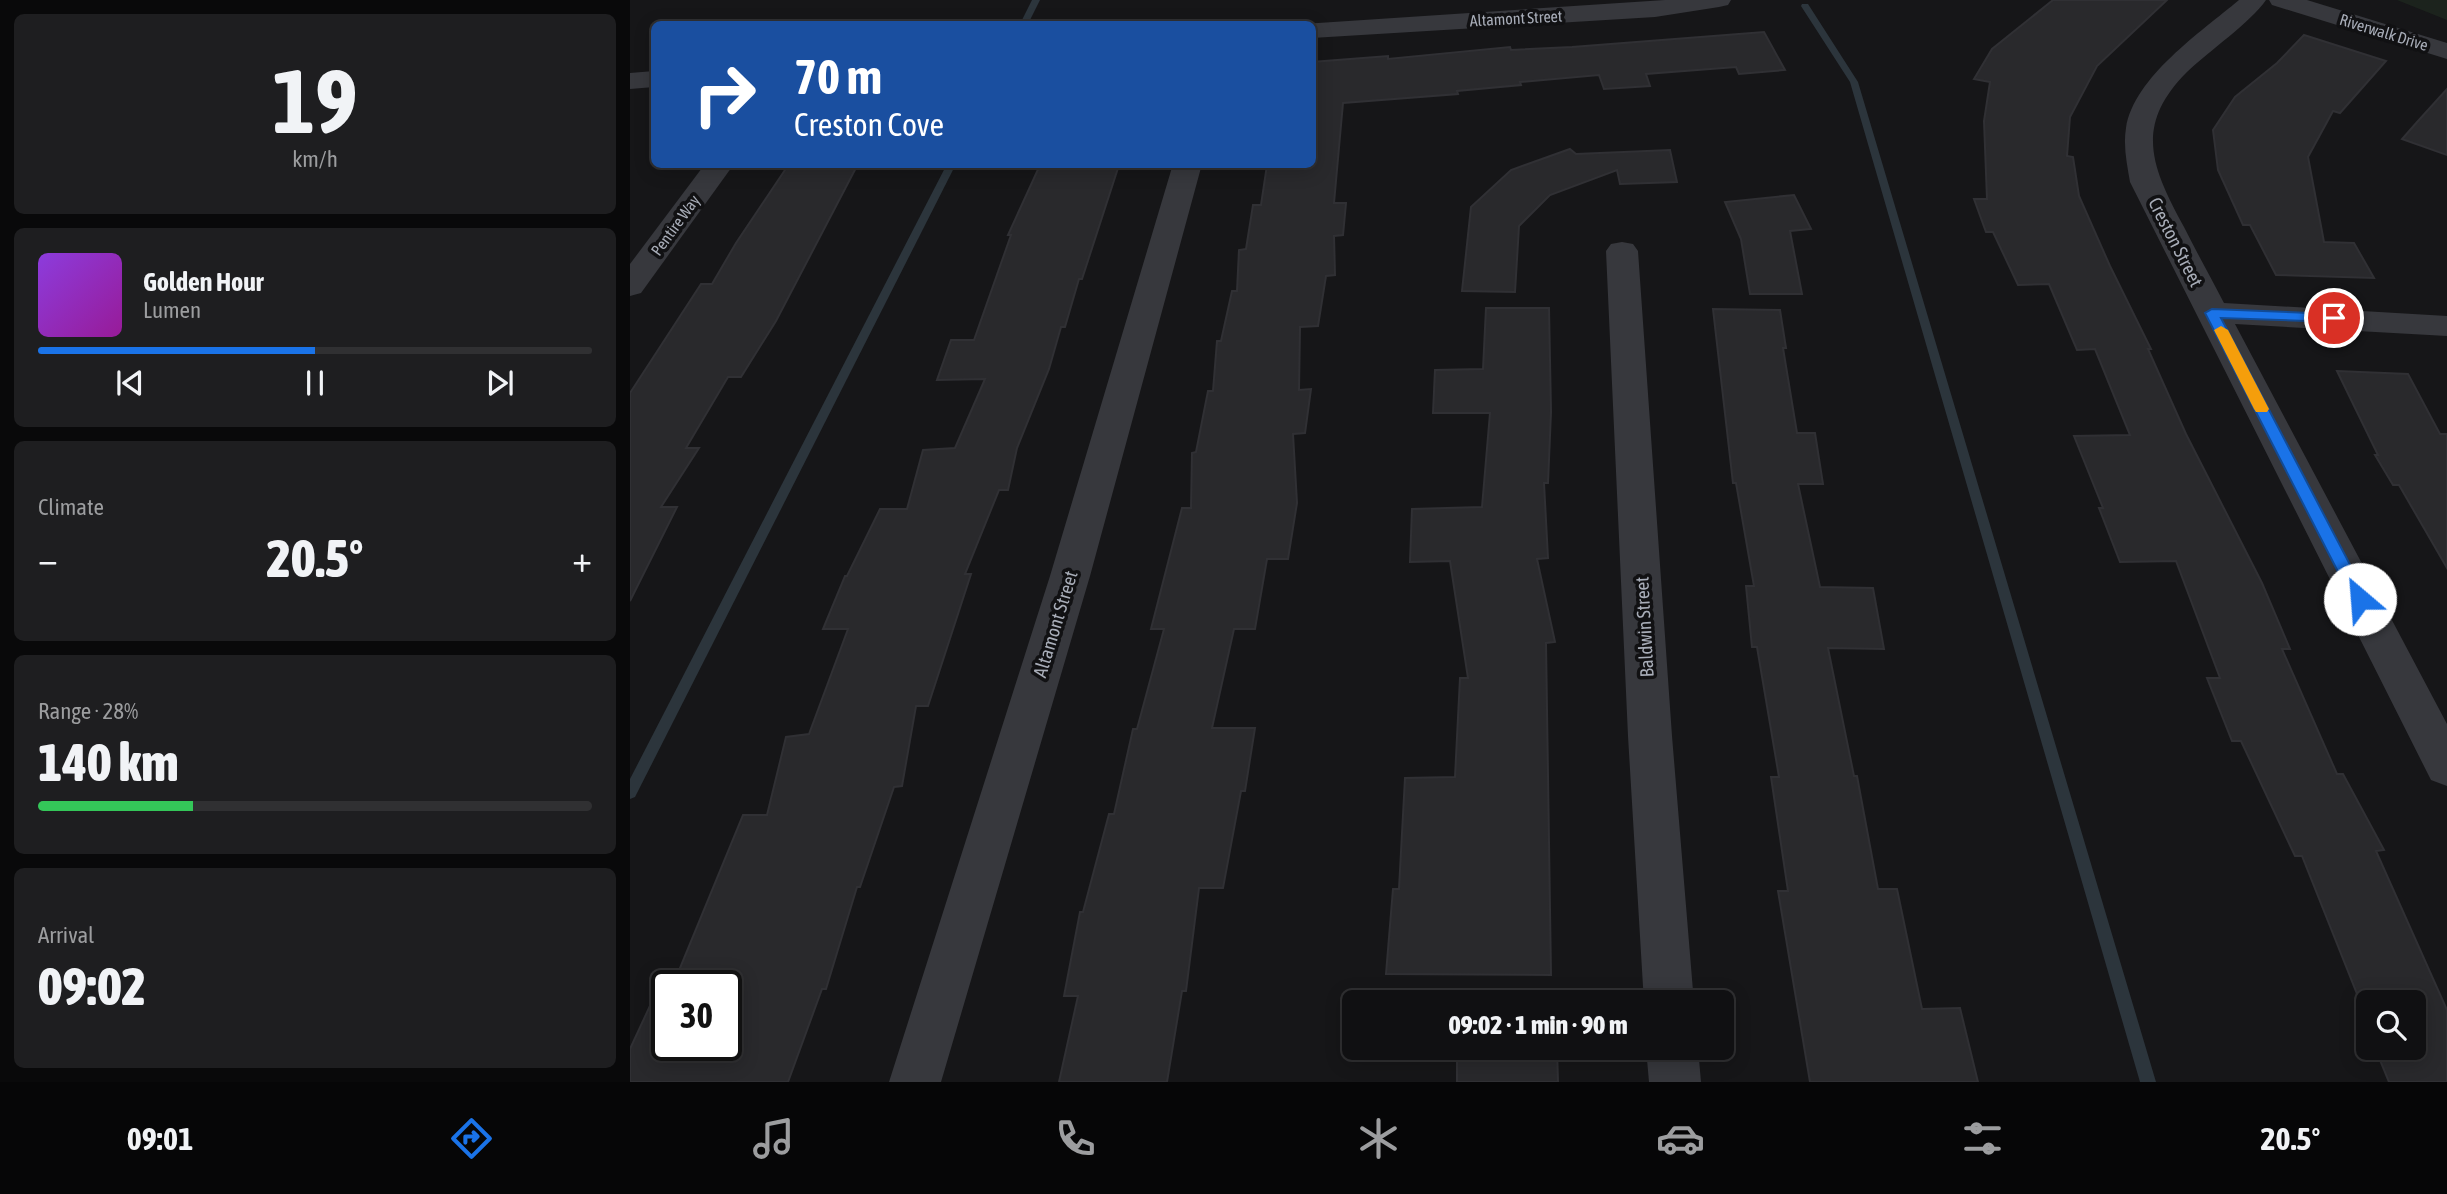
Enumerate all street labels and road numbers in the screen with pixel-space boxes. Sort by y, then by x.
street label: Altamont Street [1469,7,1563,29]
street label: Riverwalk Drive [2338,10,2430,54]
street label: Pentire Way [647,191,704,259]
street label: Creston Street [2144,194,2208,290]
street label: Altamont Street [1028,568,1082,680]
street label: Baldwin Street [1630,576,1658,678]

